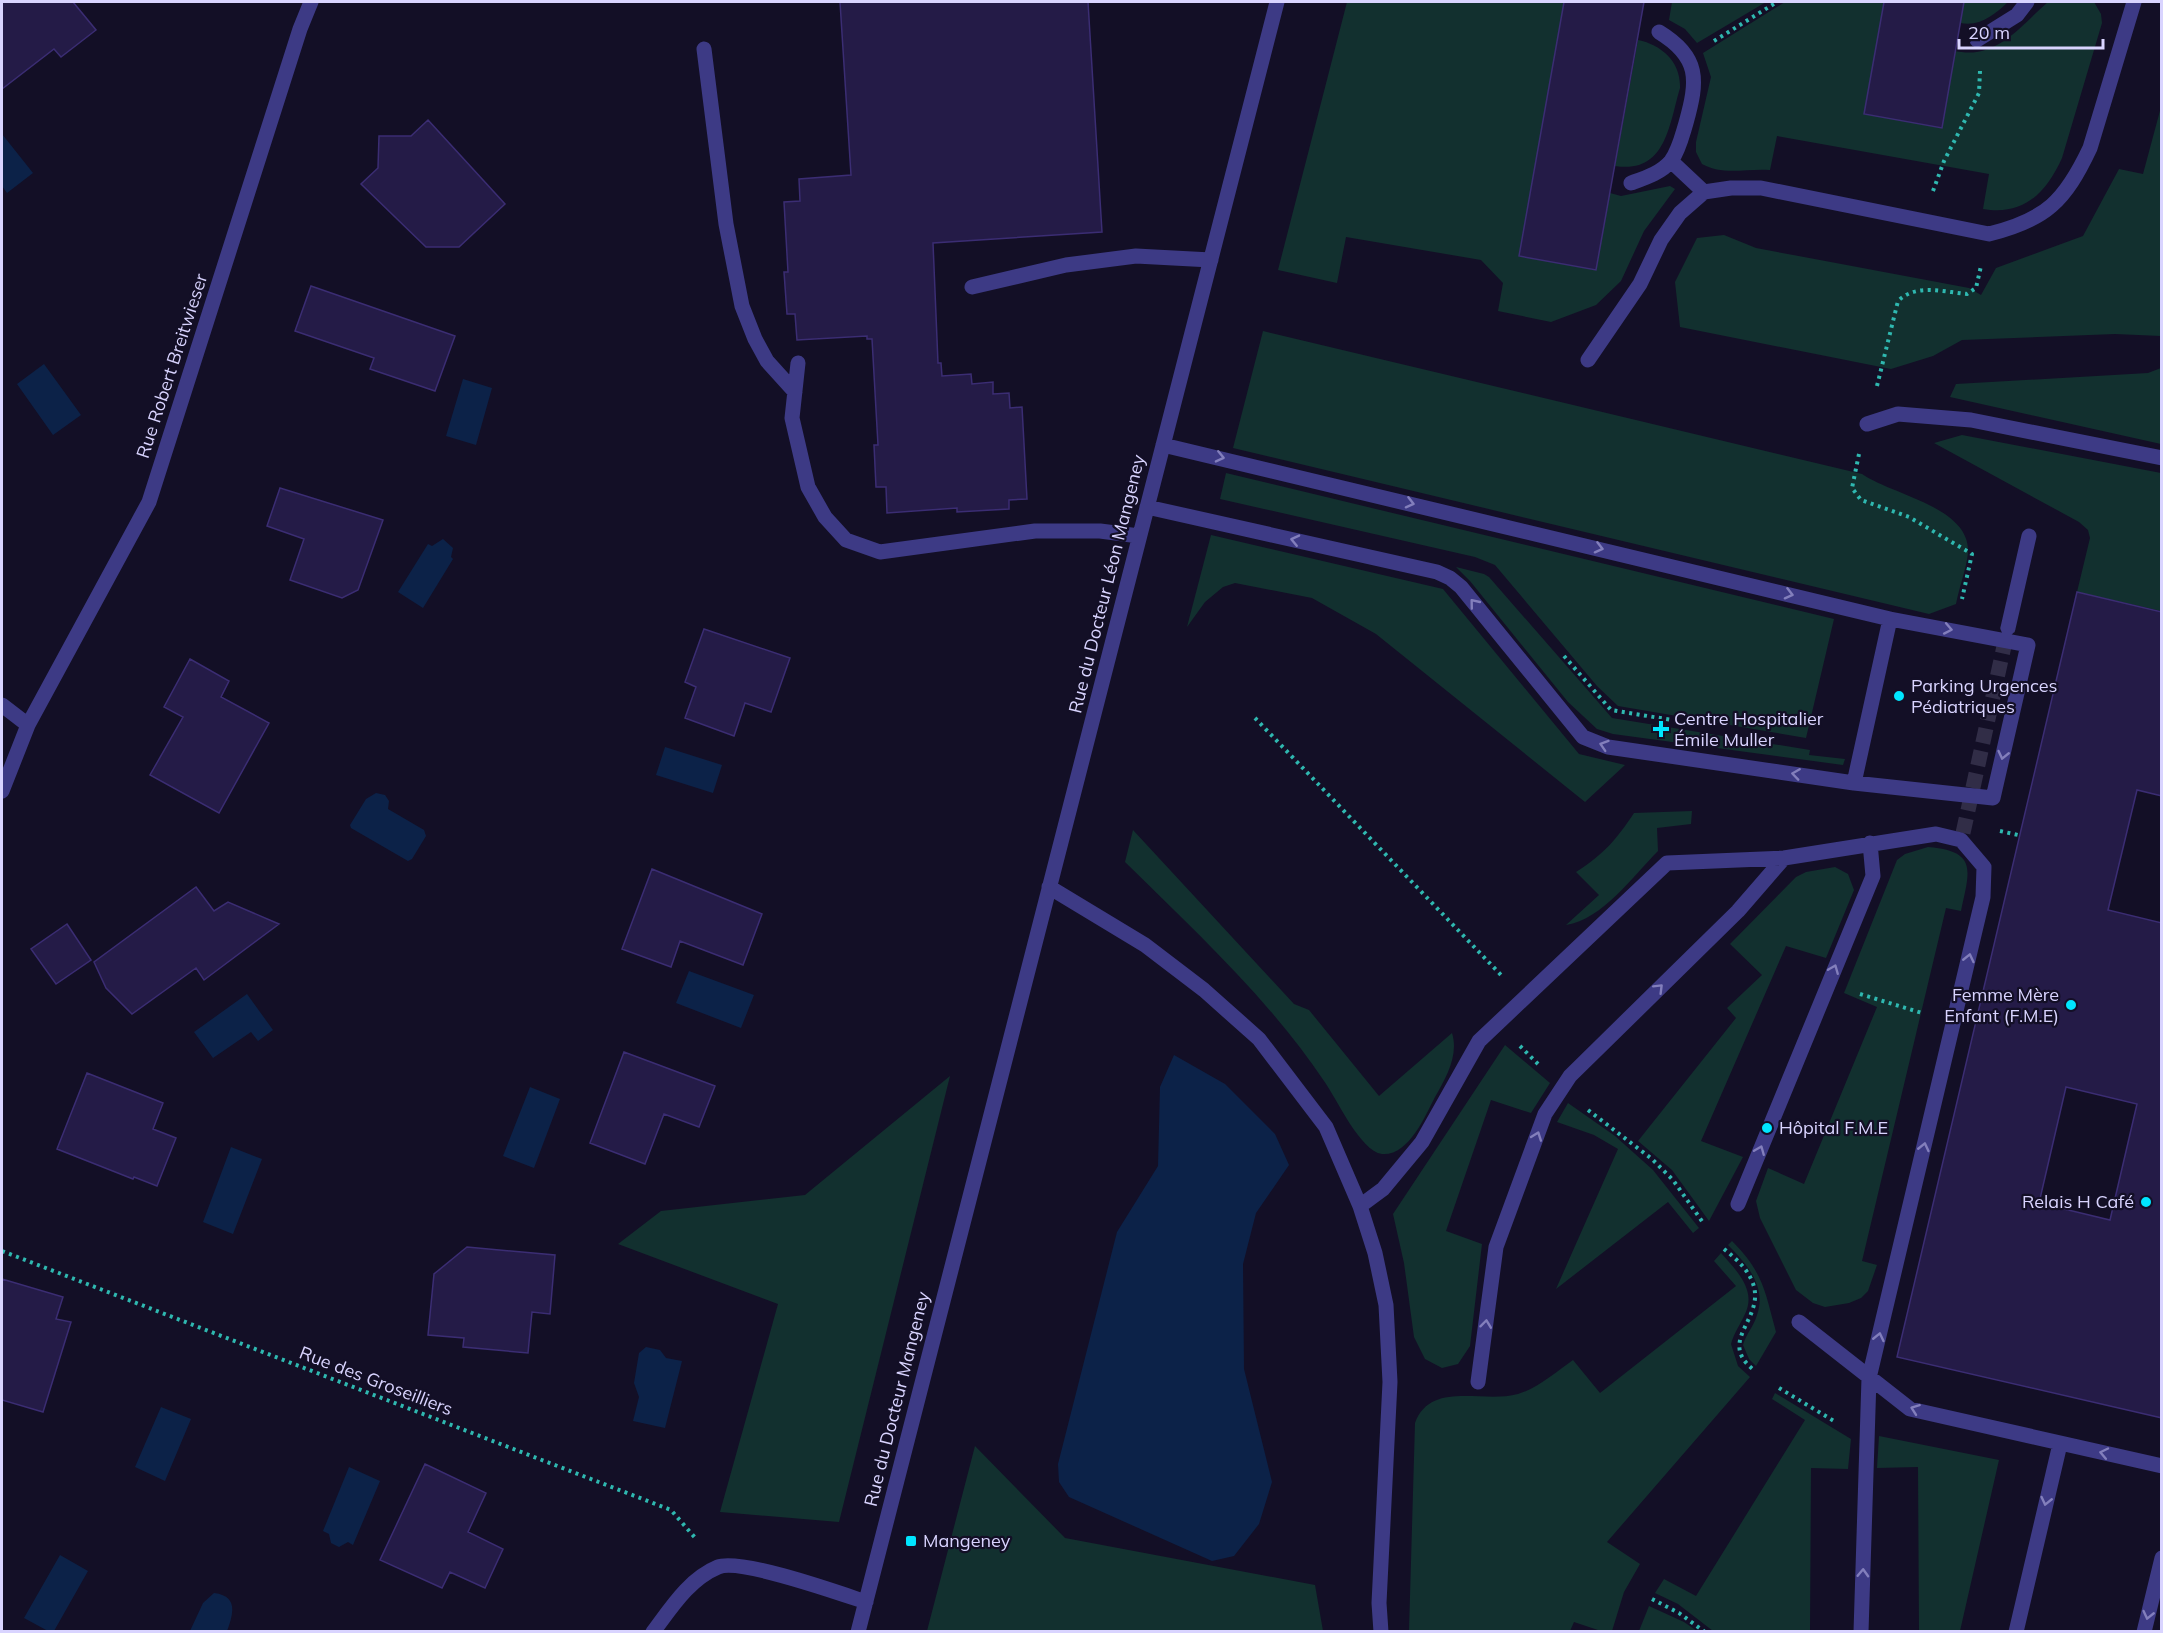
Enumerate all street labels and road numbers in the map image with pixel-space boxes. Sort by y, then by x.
street label: Rue Robert Breitwieser [131,270,212,461]
street label: Rue du Docteur Léon Mangeney [1063,452,1150,716]
street label: Rue du Docteur Mangeney [859,1289,934,1509]
street label: Rue des Groseilliers [296,1341,456,1420]

